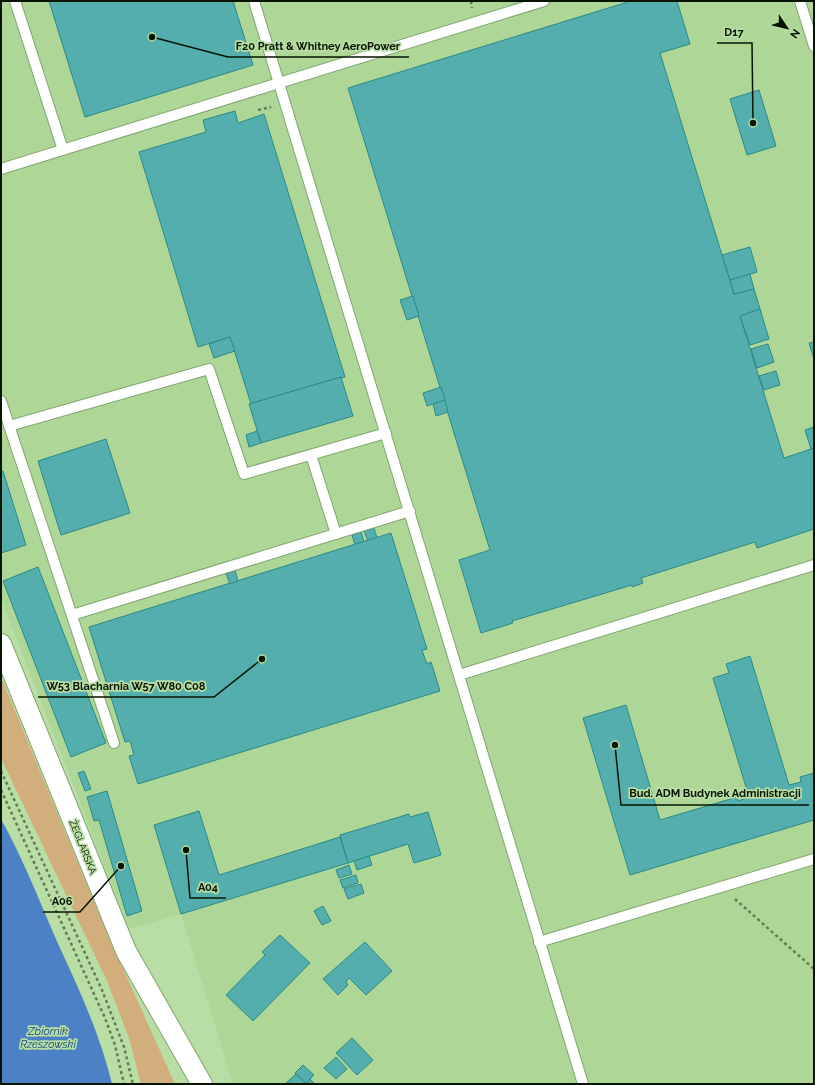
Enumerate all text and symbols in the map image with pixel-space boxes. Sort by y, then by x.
north arrow [767,8,807,48]
callout: D17 [717,20,752,43]
text: D17 [724,26,745,39]
text: N [787,26,803,41]
callout: F20 Pratt & Whitney AeroPower [228,34,409,57]
text: F20 Pratt & Whitney AeroPower [236,40,401,53]
callout: W53 Blacharnia W57 W80 C08 [38,674,214,697]
text: W53 Blacharnia W57 W80 C08 [47,680,206,693]
callout: Bud. ADM Budynek Administracji [621,782,809,805]
text: Bud. ADM Budynek Administracji [629,787,801,800]
street label: ŻEGLARSKA [67,818,99,876]
callout: A04 [190,875,226,898]
text: A04 [198,881,218,894]
callout: A06 [43,889,80,912]
text: A06 [52,895,73,908]
water label: Zbiornik Rzeszowski [20,1025,77,1051]

